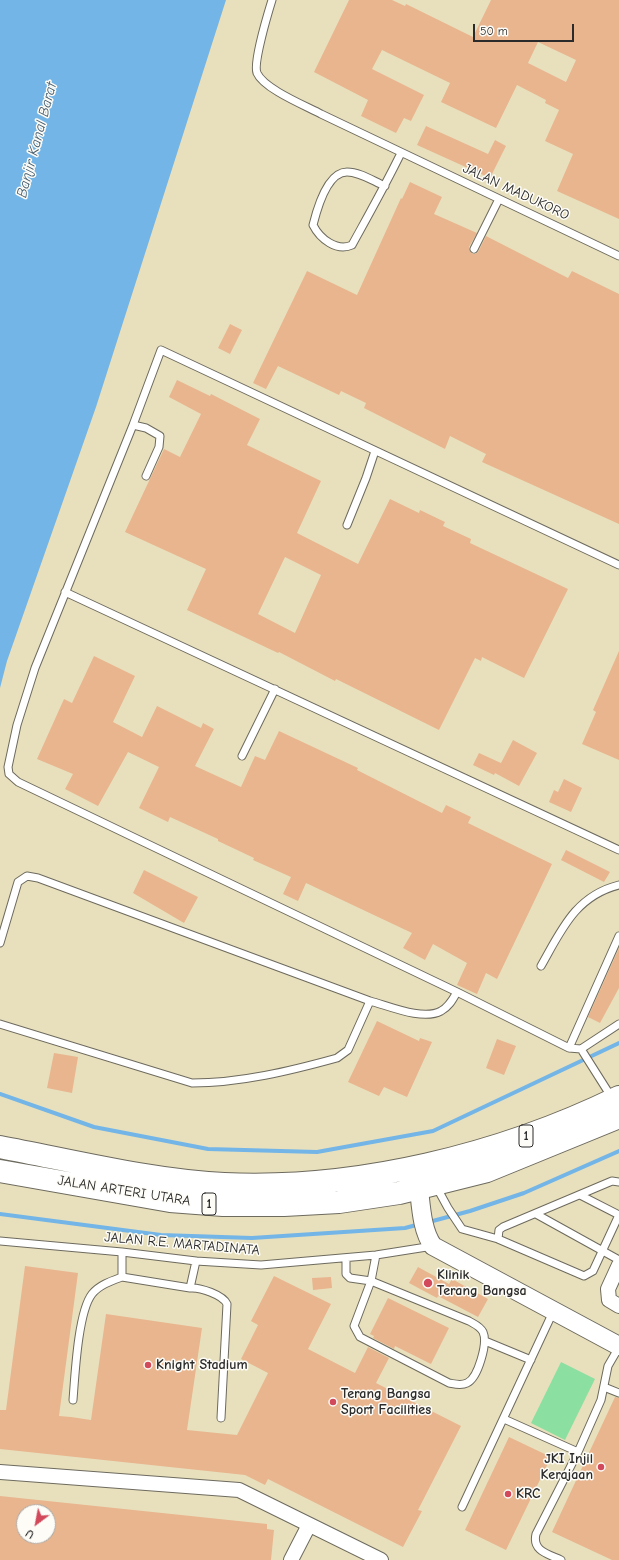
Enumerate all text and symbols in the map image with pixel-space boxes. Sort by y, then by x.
scale bar [475,16,576,42]
text: 50 m [480,24,508,38]
water label: Banjir Kanal Barat [13,80,61,200]
street label: JALAN MADUKORO [460,160,572,224]
road number: 1 [519,1125,533,1147]
street label: JALAN ARTERI UTARA [56,1172,192,1210]
road number: 1 [202,1193,216,1215]
street label: JALAN R.E. MARTADINATA [103,1229,261,1259]
place label: Klinik Terang Bangsa [437,1267,527,1300]
marker: Klinik Terang Bangsa [422,1277,434,1289]
place label: Knight Stadium [156,1357,248,1373]
marker: Knight Stadium [143,1360,153,1370]
place label: Terang Bangsa Sport Facilities [341,1386,431,1418]
marker: Terang Bangsa Sport Facilities [328,1397,338,1407]
place label: JKI Injil Kerajaan [540,1451,593,1484]
marker: JKI Injil Kerajaan [596,1462,606,1472]
place label: KRC [516,1486,540,1502]
marker: KRC [503,1489,513,1499]
north arrow [16,1504,56,1544]
text: U [23,1526,36,1541]

